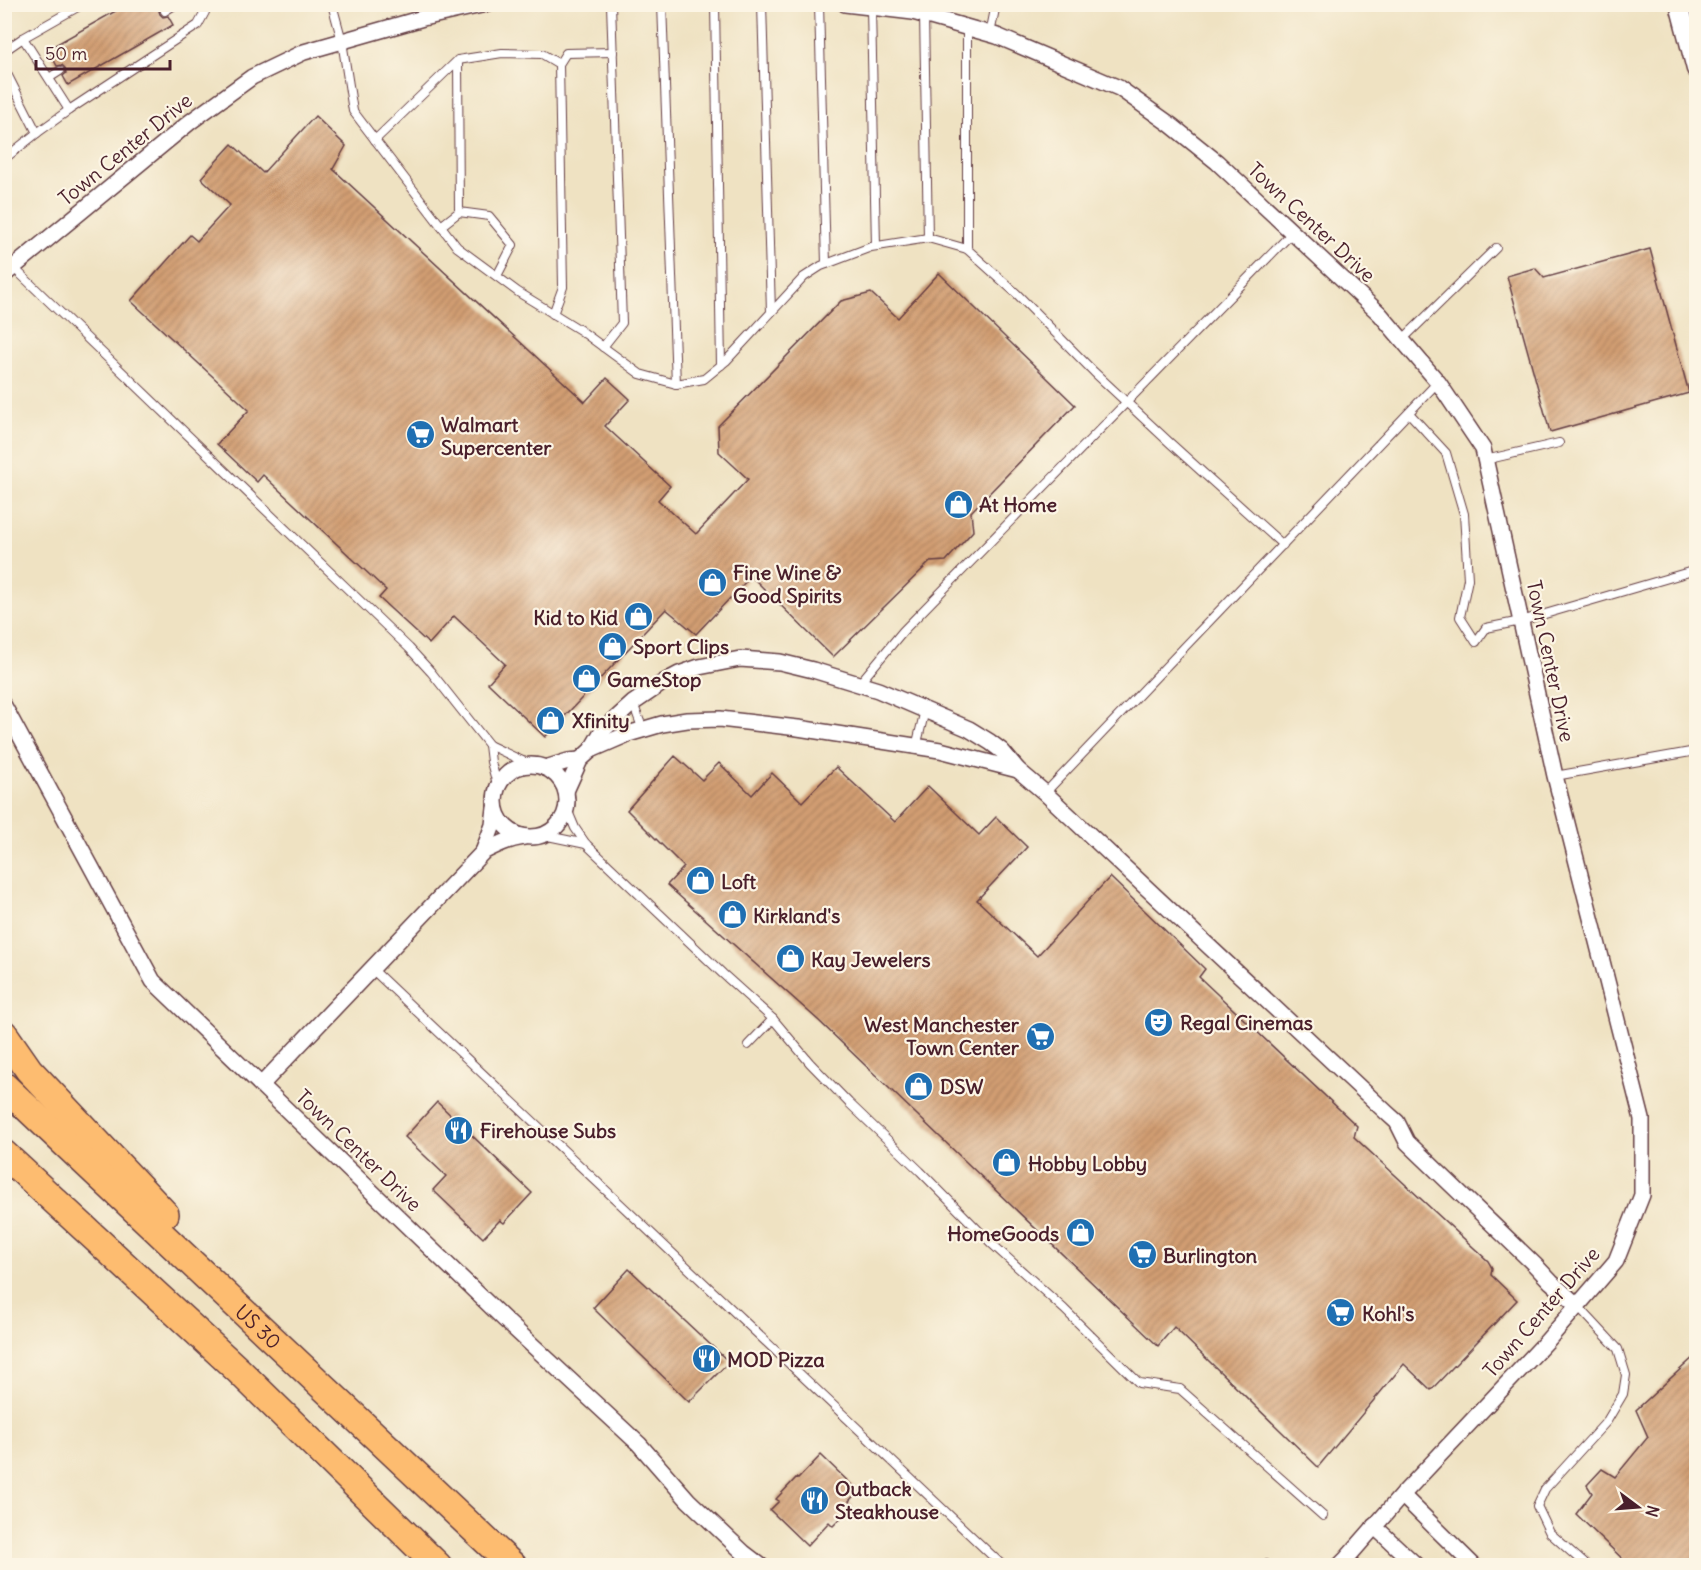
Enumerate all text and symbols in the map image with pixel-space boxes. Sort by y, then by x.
scale bar [36,33,170,71]
text: 50 m [45,42,87,65]
street label: Town Center Drive [53,87,197,211]
street label: Town Center Drive [1243,157,1381,287]
place label: Walmart Supercenter [441,412,552,460]
supermarket icon: Walmart Supercenter [404,419,436,451]
shop icon: At Home [942,488,974,520]
place label: At Home [979,492,1057,517]
place label: Fine Wine & Good Spirits [733,560,842,608]
shop icon: Fine Wine & Good Spirits [696,567,728,599]
street label: Town Center Drive [1522,578,1580,744]
shop icon: Kid to Kid [623,601,655,633]
place label: Kid to Kid [533,605,618,630]
shop icon: Sport Clips [596,630,628,662]
place label: Sport Clips [633,634,729,659]
shop icon: GameStop [570,663,602,695]
place label: GameStop [607,667,701,692]
shop icon: Xfinity [535,704,567,736]
place label: Xfinity [572,708,630,733]
shop icon: Loft [684,865,716,897]
place label: Loft [721,869,756,894]
shop icon: Kirkland's [716,899,748,931]
place label: Kirkland's [753,903,840,928]
shop icon: Kay Jewelers [774,943,806,975]
place label: Kay Jewelers [811,947,931,972]
theatre icon: Regal Cinemas [1143,1006,1175,1038]
place label: Regal Cinemas [1180,1010,1313,1035]
place label: West Manchester Town Center [864,1012,1020,1060]
supermarket icon: West Manchester Town Center [1024,1020,1056,1052]
shop icon: DSW [903,1070,935,1102]
place label: DSW [940,1074,983,1099]
street label: Town Center Drive [291,1084,427,1216]
restaurant icon: Firehouse Subs [443,1114,475,1146]
place label: Firehouse Subs [480,1118,616,1143]
shop icon: Hobby Lobby [991,1147,1023,1179]
place label: Hobby Lobby [1028,1151,1147,1176]
shop icon: HomeGoods [1064,1217,1096,1249]
place label: HomeGoods [947,1221,1059,1246]
supermarket icon: Burlington [1126,1239,1158,1271]
street label: Town Center Drive [1478,1242,1604,1382]
place label: Burlington [1163,1243,1258,1268]
supermarket icon: Kohl's [1325,1297,1357,1329]
street label: US 30 [230,1298,287,1354]
place label: Kohl's [1362,1301,1414,1326]
restaurant icon: MOD Pizza [690,1343,722,1375]
place label: MOD Pizza [727,1347,825,1372]
place label: Outback Steakhouse [835,1476,939,1524]
north arrow [1608,1477,1668,1537]
restaurant icon: Outback Steakhouse [798,1484,830,1516]
text: N [1641,1503,1664,1519]

